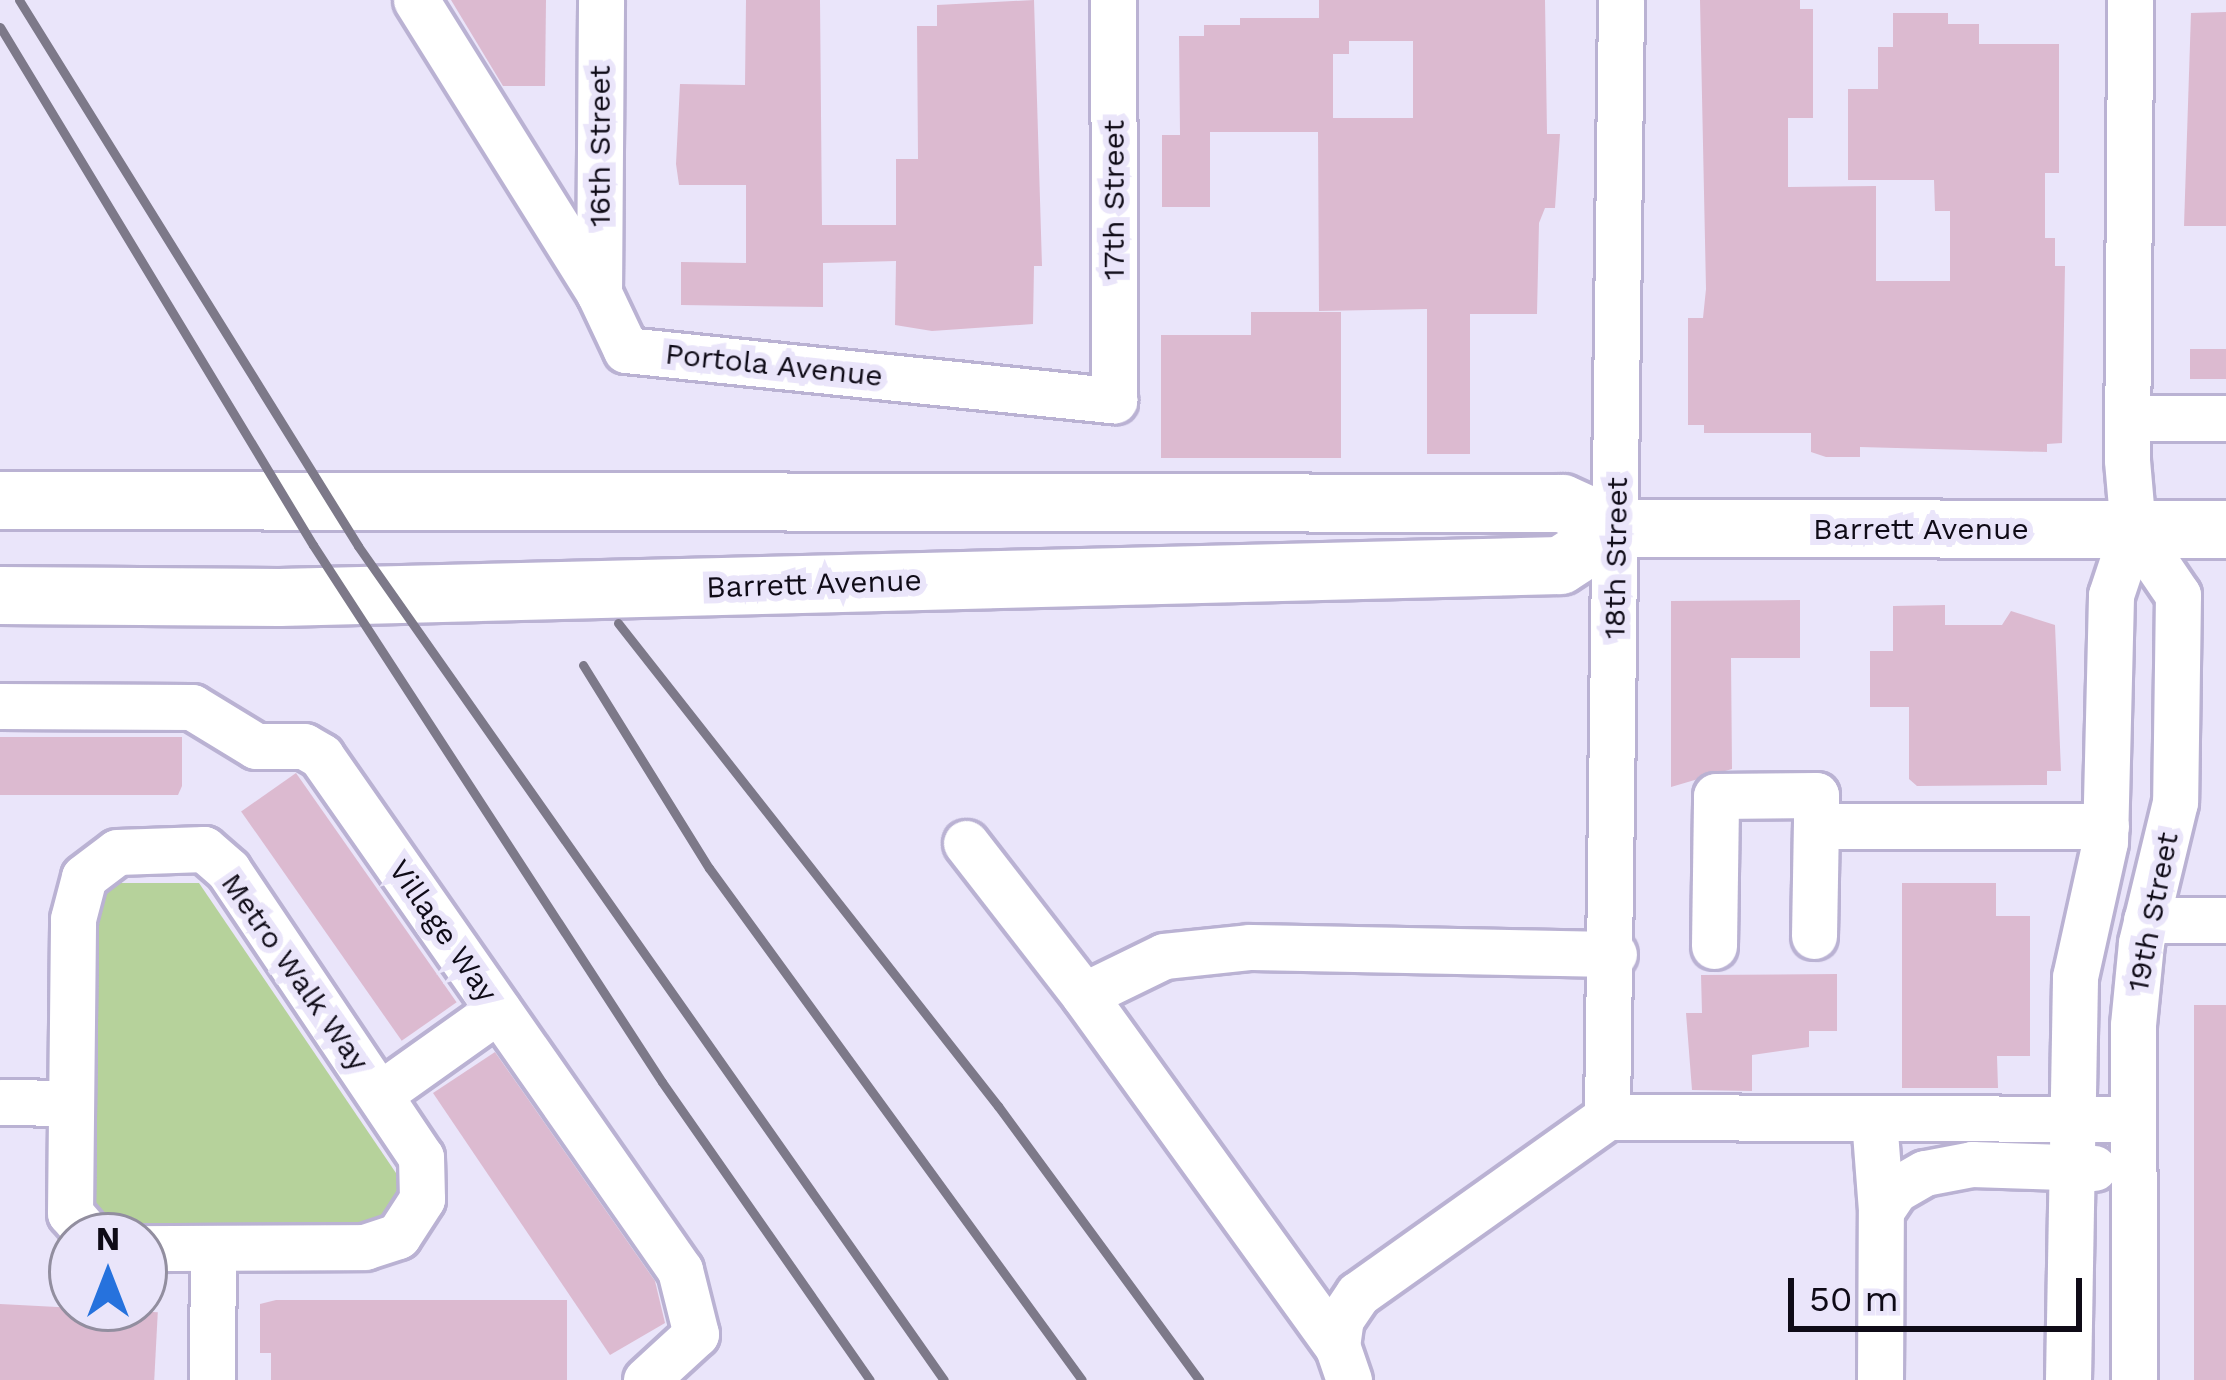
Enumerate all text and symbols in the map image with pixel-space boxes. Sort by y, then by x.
street label: 16th Street [582,65,618,227]
street label: 17th Street [1096,120,1132,280]
street label: Portola Avenue [663,336,885,394]
street label: 18th Street [1597,477,1635,639]
street label: Barrett Avenue [1813,511,2029,547]
street label: Barrett Avenue [705,562,923,606]
street label: 19th Street [2120,829,2186,995]
street label: Village Way [381,853,505,1009]
street label: Metro Walk Way [213,865,377,1079]
north arrow [48,1212,168,1332]
text: N [96,1219,120,1258]
scale bar [1794,1254,2088,1328]
text: 50 m [1809,1278,1899,1320]

